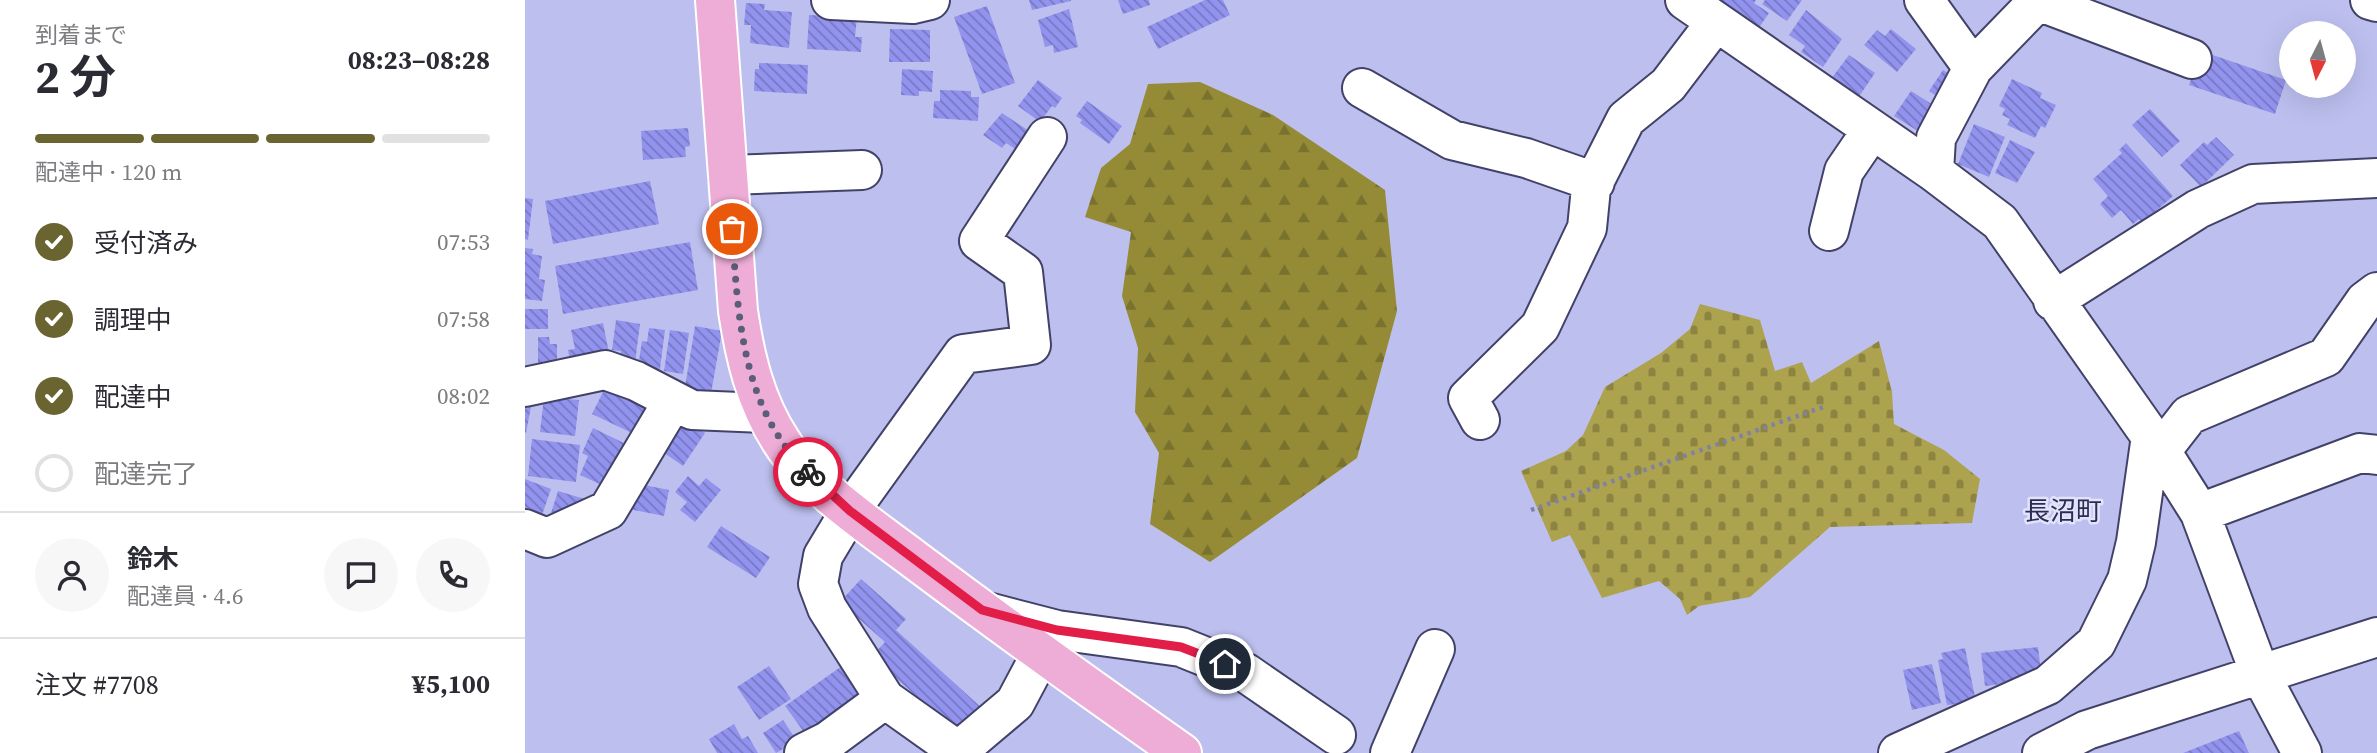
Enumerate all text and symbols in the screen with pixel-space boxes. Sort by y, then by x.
text: 到着まで [35,19,127,51]
north arrow [2279,21,2355,98]
map controls [2279,21,2356,98]
text: 08:23–08:28 [348,42,490,78]
text: 2 分 [35,45,116,108]
text: 配達中 · 120 m [35,156,182,188]
pin [702,199,762,259]
icon: bag [713,210,751,248]
icon: check [35,223,73,261]
text: 受付済み [94,225,198,261]
text: 07:53 [437,226,490,258]
icon: check [35,300,73,338]
text: 調理中 [94,302,172,338]
text: 07:58 [437,303,490,335]
icon: check [35,377,73,415]
text: 配達中 [94,379,172,415]
text: 08:02 [437,380,490,412]
courier [773,437,843,507]
icon: bike [789,453,827,491]
text: 配達完了 [94,456,198,492]
district label: 長沼町 [2024,493,2102,529]
button: person [35,538,109,612]
button: chat [324,538,398,612]
button: phone [416,538,490,612]
text: 鈴木 [127,541,179,577]
text: 配達員 · 4.6 [127,580,244,612]
pin [1195,634,1255,694]
icon: home [1206,645,1244,683]
text: ¥5,100 [412,666,490,702]
text: 注文 #7708 [35,667,159,703]

